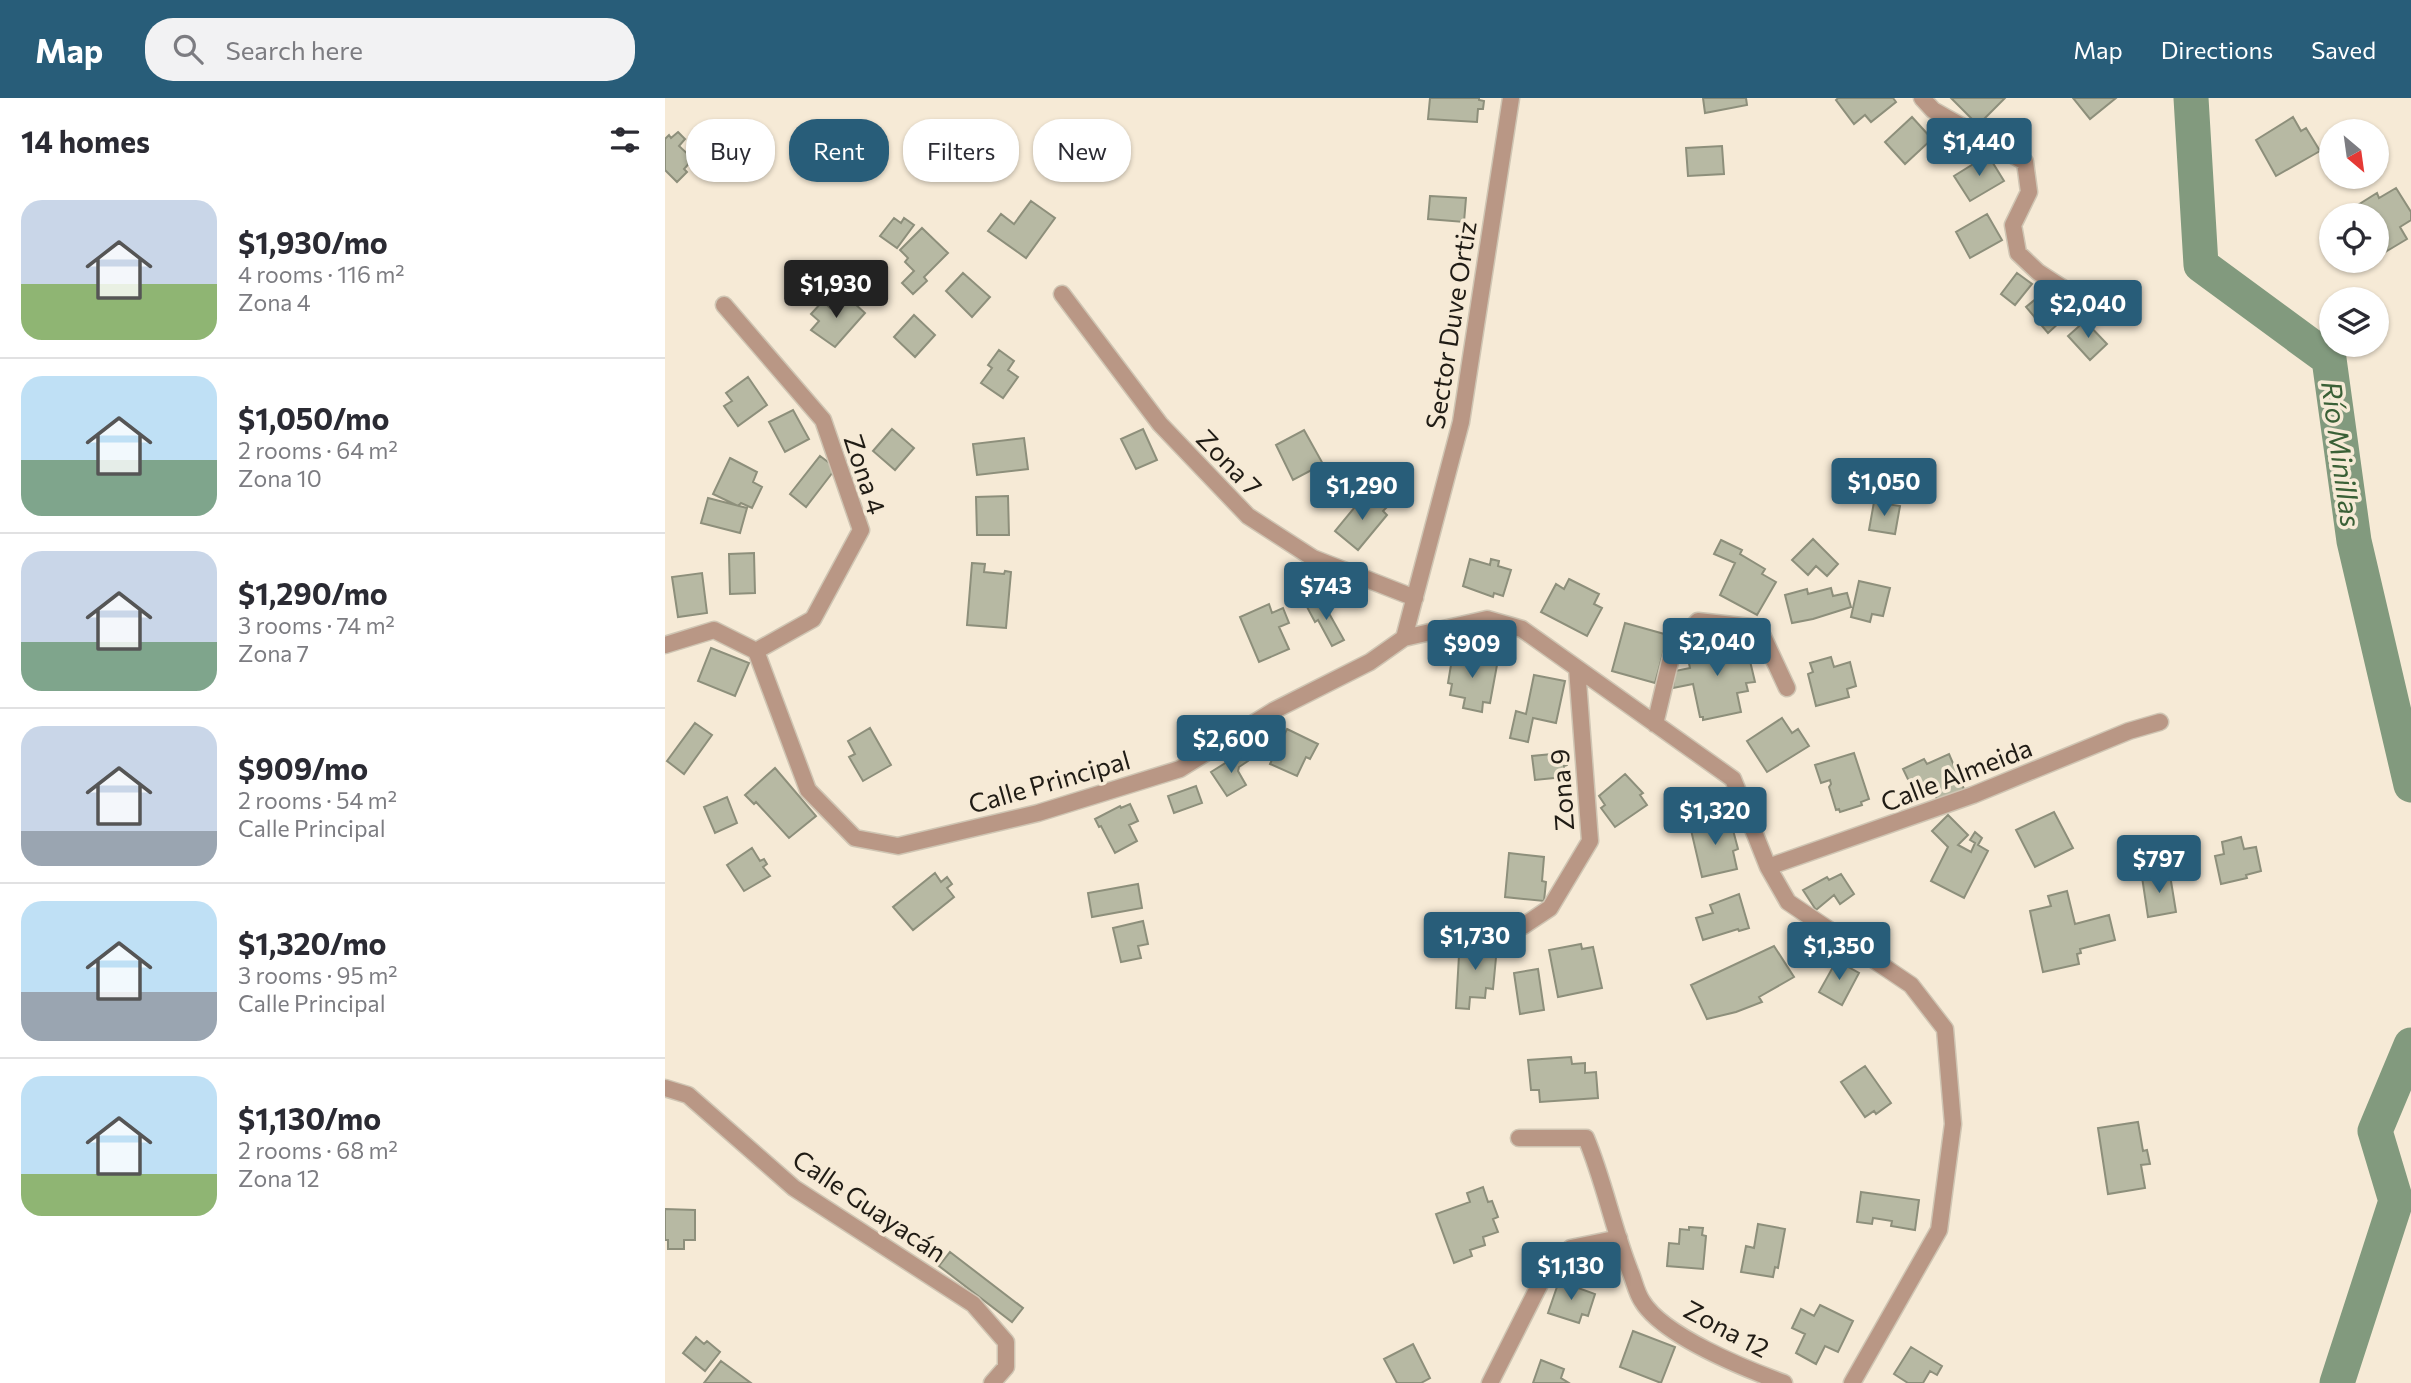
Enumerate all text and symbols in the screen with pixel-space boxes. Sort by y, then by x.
search box [145,18,635,81]
text: Map [35,29,103,70]
icon: search [169,30,207,68]
text: Search here [225,34,363,65]
text: Map [2073,35,2123,64]
text: Directions [2161,35,2273,64]
text: Saved [2311,35,2376,64]
pin: $1,440 [1922,118,2036,178]
chip: Buy [686,119,775,182]
chip: Rent [789,119,889,182]
chip: Filters [903,119,1019,182]
chip: New [1033,119,1131,182]
north arrow [2319,119,2389,189]
map controls [2319,119,2389,357]
icon: filters [606,121,644,159]
text: 14 homes [21,122,150,159]
text: $1,440 [1943,127,2015,155]
button: locate [2319,203,2389,273]
street label: Sector Duve Ortiz [1418,219,1482,431]
text: $1,930/mo [238,223,388,260]
icon: home [77,228,161,312]
text: 4 rooms · 116 m² [238,260,405,288]
pin: $1,930 [779,260,893,320]
text: $1,930 [800,269,872,297]
pin: $2,040 [2031,280,2145,340]
button: layers [2319,287,2389,357]
text: Zona 4 [238,288,311,316]
text: $2,040 [2050,289,2126,317]
water label: Río Minillas [2315,379,2369,529]
text: $1,050/mo [238,399,389,436]
icon: home [77,404,161,488]
street label: Zona 7 [1191,422,1269,502]
street label: Zona 4 [839,430,893,518]
text: 2 rooms · 64 m² [238,436,398,464]
pin: $1,050 [1827,458,1941,518]
pin: $1,290 [1305,462,1419,522]
text: Zona 10 [238,464,322,492]
text: $1,050 [1847,467,1921,495]
text: $1,290 [1326,471,1398,499]
pin: $743 [1285,562,1367,622]
text: $743 [1300,571,1352,599]
text: $1,290/mo [238,574,388,611]
icon: home [77,579,161,663]
text: 3 rooms · 74 m² [238,611,395,639]
pin: $2,040 [1660,618,1774,678]
pin: $909 [1431,620,1513,680]
text: $2,040 [1679,627,1755,655]
text: $909 [1444,629,1500,657]
text: Zona 7 [238,639,309,667]
pin: $2,600 [1174,716,1288,775]
text: $2,600 [1193,724,1269,752]
street label: Calle Almeida [1876,731,2036,817]
street label: Calle Principal [965,743,1133,819]
street label: Zona 9 [1543,748,1579,832]
text: $909/mo [238,749,368,786]
icon: home [77,754,161,838]
text: 2 rooms · 54 m² [238,786,397,814]
pin: $1,320 [1658,788,1772,847]
text: $1,320 [1680,796,1750,824]
text: Calle Principal [238,814,385,842]
pin: $797 [2118,836,2200,895]
text: $797 [2133,844,2185,872]
pin: $1,730 [1418,912,1532,972]
text: $1,730 [1440,921,1510,949]
pin: $1,350 [1782,922,1896,982]
text: $1,320/mo [238,924,387,961]
icon: home [77,929,161,1013]
text: $1,350 [1803,931,1875,959]
text: 3 rooms · 95 m² [238,961,397,989]
text: Calle Principal [238,989,385,1017]
text: $1,130/mo [238,1099,381,1136]
icon: home [77,1104,161,1188]
text: 2 rooms · 68 m² [238,1136,398,1164]
street label: Calle Guayacán [787,1142,953,1268]
text: Zona 12 [238,1164,319,1192]
pin: $1,130 [1514,1242,1628,1302]
text: $1,130 [1538,1251,1604,1279]
street label: Zona 12 [1679,1293,1775,1363]

